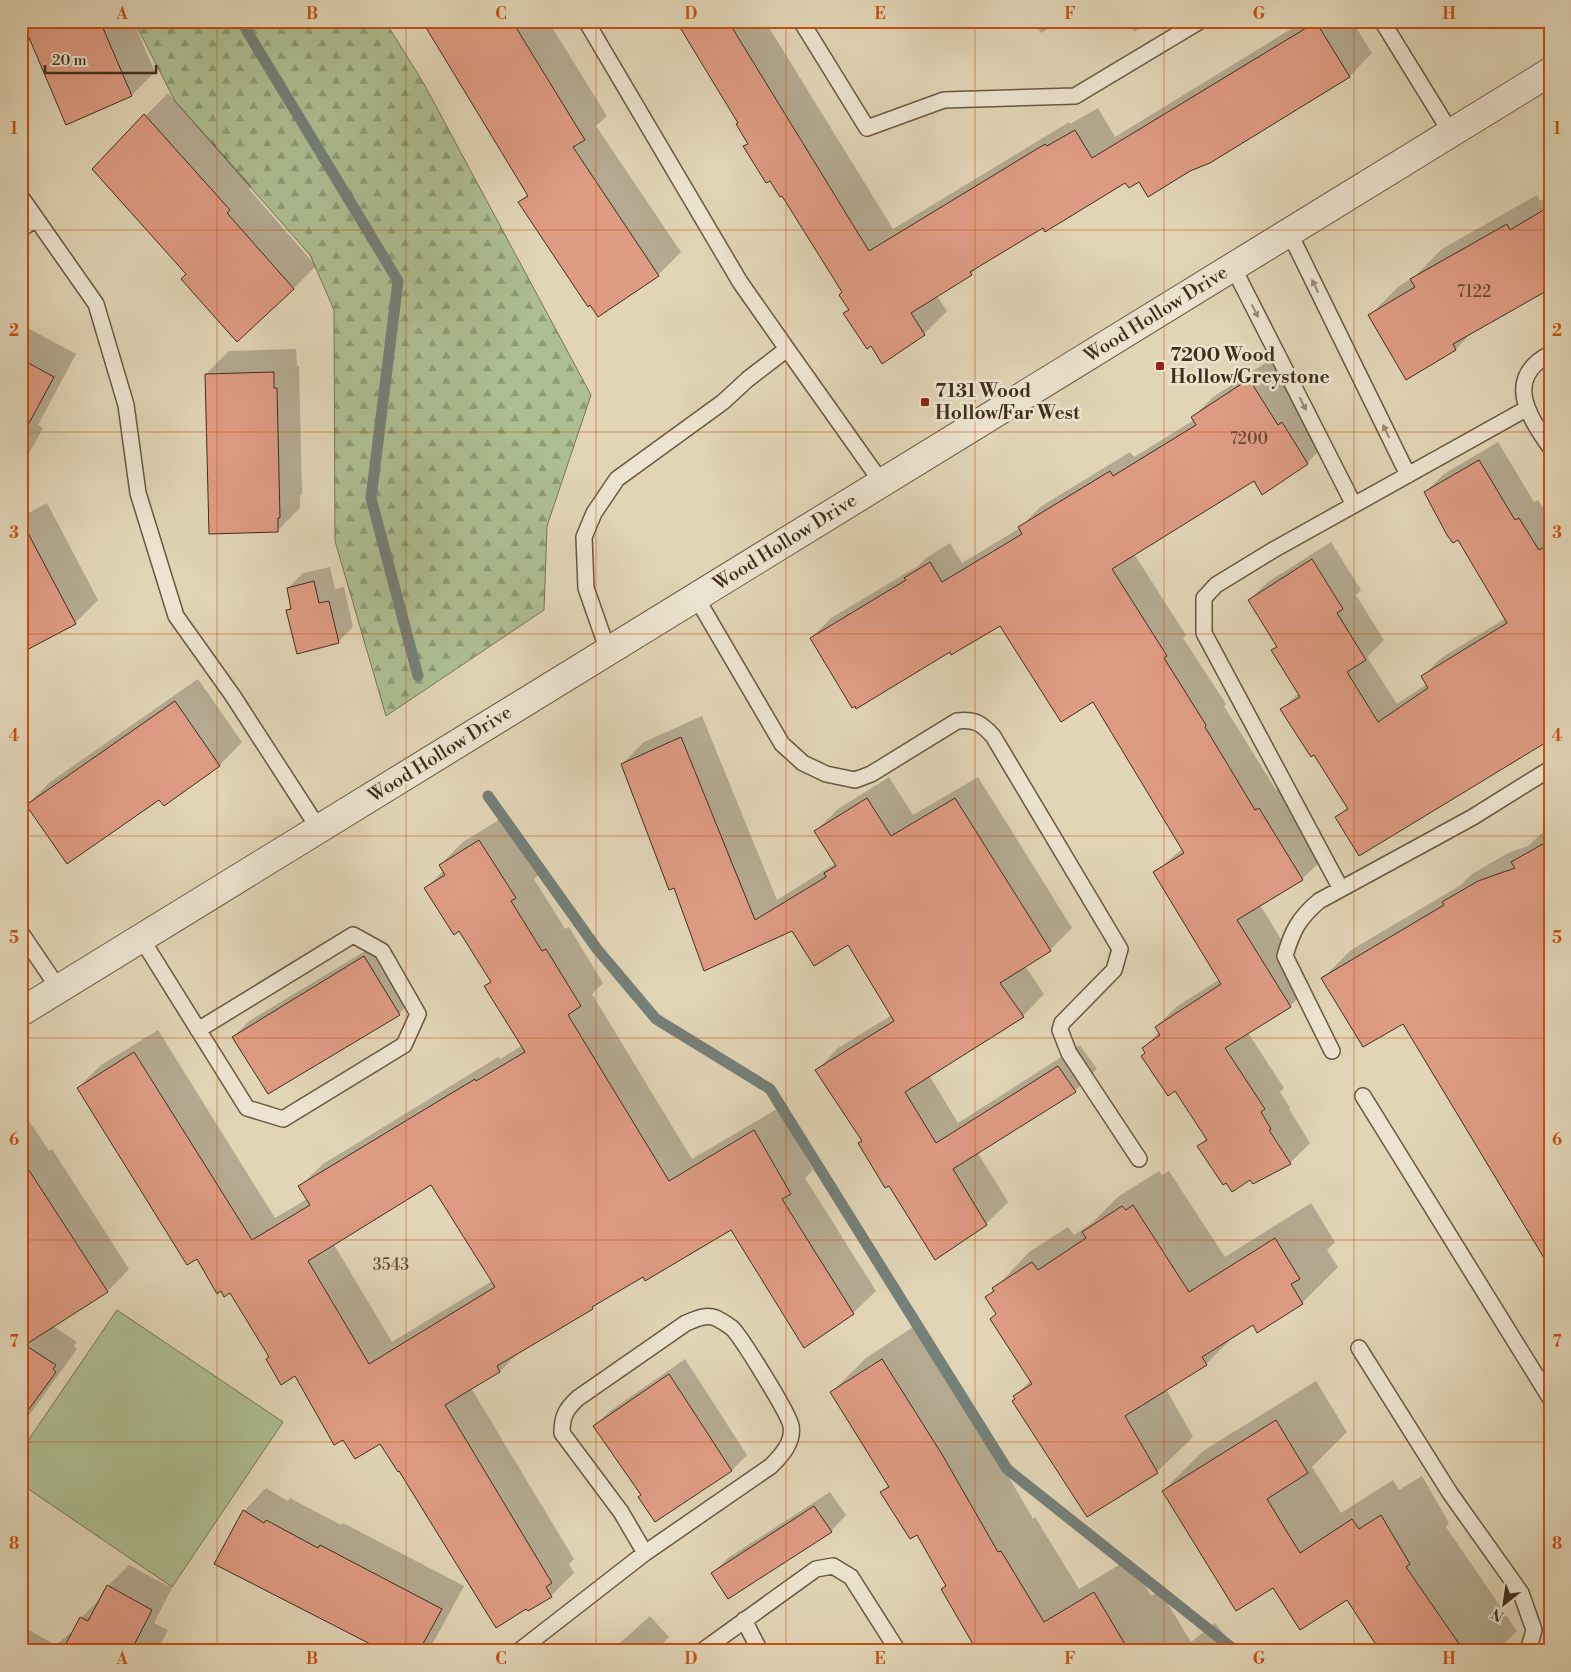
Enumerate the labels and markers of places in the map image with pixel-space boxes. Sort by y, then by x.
place label: 7200 Wood Hollow/Greystone [1170,343,1330,389]
marker: 7200 Wood Hollow/Greystone [1154,360,1166,372]
place label: 7131 Wood Hollow/Far West [935,379,1080,425]
marker: 7131 Wood Hollow/Far West [919,396,931,408]

